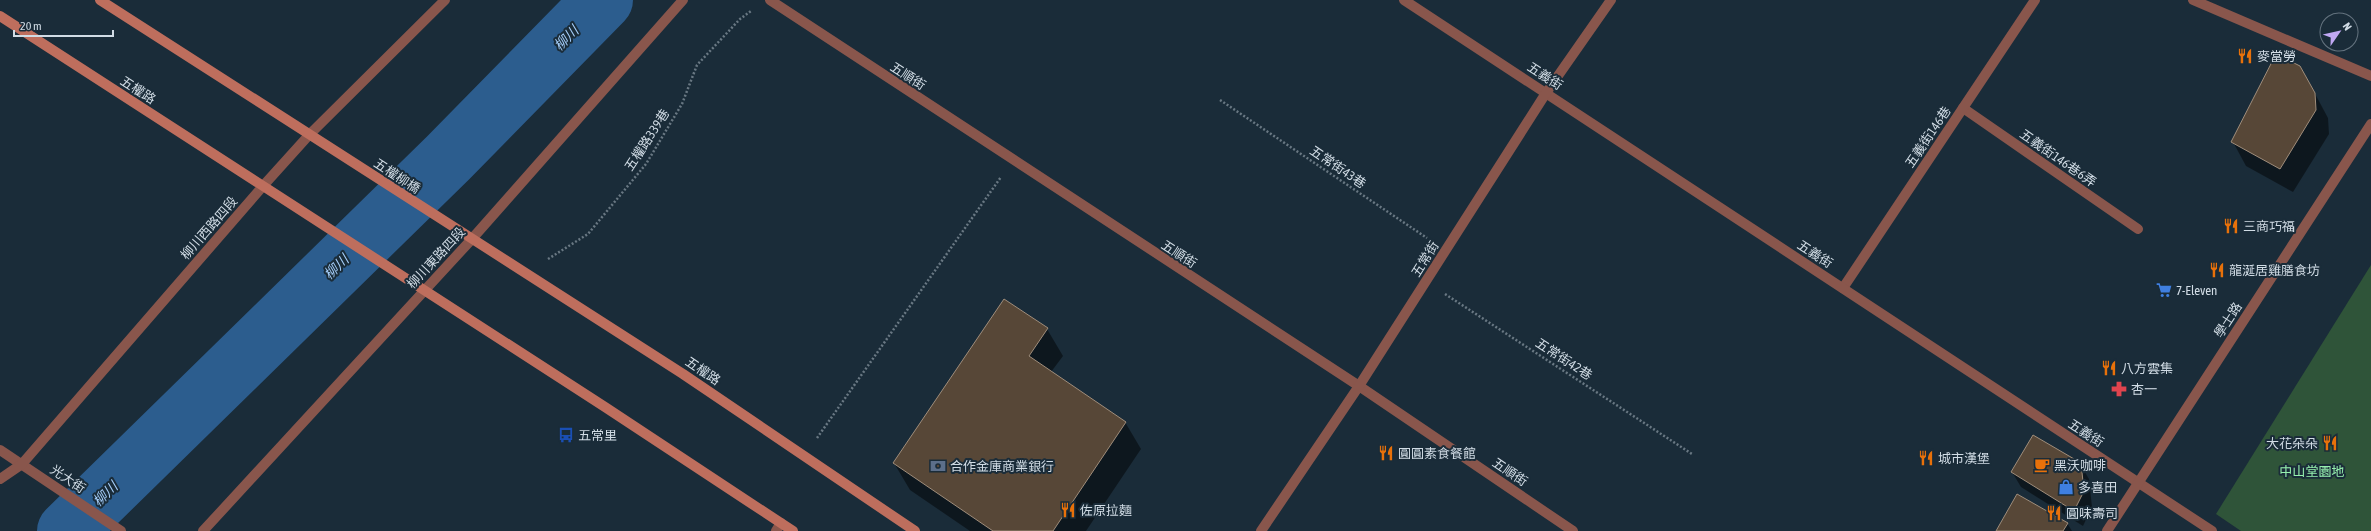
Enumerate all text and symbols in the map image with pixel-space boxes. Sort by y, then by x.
scale bar [14,12,113,38]
north arrow [2319,12,2359,52]
text: 20 m [20,19,42,33]
text: N [2340,20,2354,32]
water label: 柳川 [550,21,583,54]
restaurant icon: 麥當勞 [2236,47,2254,65]
place label: 麥當勞 [2257,49,2296,64]
street label: 五順街 [888,59,928,93]
street label: 五義街 [1525,59,1565,93]
street label: 五權路 [118,73,158,107]
street label: 五義街146巷 [1902,104,1954,170]
street label: 五權路339巷 [622,106,672,174]
street label: 五義街146巷6弄 [2017,126,2099,190]
street label: 五常街43巷 [1307,143,1369,191]
street label: 五權柳橋 [371,156,423,196]
street label: 柳川西路四段 [178,194,240,262]
restaurant icon: 三商巧福 [2222,217,2240,235]
place label: 三商巧福 [2243,219,2295,234]
street label: 柳川東路四段 [404,224,468,292]
street label: 五順街 [1159,237,1199,271]
street label: 五義街 [1795,237,1835,271]
street label: 五常街 [1408,238,1442,280]
water label: 柳川 [320,250,353,282]
restaurant icon: 龍涎居雞膳食坊 [2208,261,2226,279]
place label: 龍涎居雞膳食坊 [2229,263,2320,278]
supermarket icon: 7-Eleven [2155,281,2173,299]
place label: 7-Eleven [2176,283,2217,298]
street label: 學士路 [2211,300,2245,340]
street label: 五常街42巷 [1533,335,1595,383]
street label: 五權路 [683,354,723,388]
restaurant icon: 八方雲集 [2100,359,2118,377]
place label: 八方雲集 [2121,361,2173,376]
pharmacy icon: 杏一 [2110,380,2128,398]
place label: 杏一 [2131,382,2157,397]
street label: 五義街 [2066,416,2106,450]
bus stop icon: 五常里 [557,426,575,444]
place label: 五常里 [578,428,617,443]
restaurant icon: 大花朵朵 [2321,434,2339,452]
place label: 大花朵朵 [2266,436,2318,451]
restaurant icon: 圓圓素食餐館 [1377,444,1395,462]
place label: 圓圓素食餐館 [1398,446,1476,461]
restaurant icon: 城市漢堡 [1917,449,1935,467]
place label: 城市漢堡 [1938,451,1990,466]
street label: 五順街 [1490,455,1530,489]
cafe icon: 黑沃咖啡 [2033,456,2051,474]
bank icon: 合作金庫商業銀行 [929,457,947,475]
place label: 黑沃咖啡 [2054,458,2106,473]
place label: 合作金庫商業銀行 [950,459,1054,474]
street label: 光大街 [48,462,88,496]
park label: 中山堂園地 [2279,464,2345,479]
water label: 柳川 [89,477,122,509]
shop icon: 多喜田 [2057,478,2075,496]
place label: 多喜田 [2078,480,2117,495]
restaurant icon: 佐原拉麵 [1059,501,1077,519]
place label: 佐原拉麵 [1080,503,1132,518]
restaurant icon: 圓味壽司 [2045,504,2063,522]
place label: 圓味壽司 [2066,506,2118,521]

